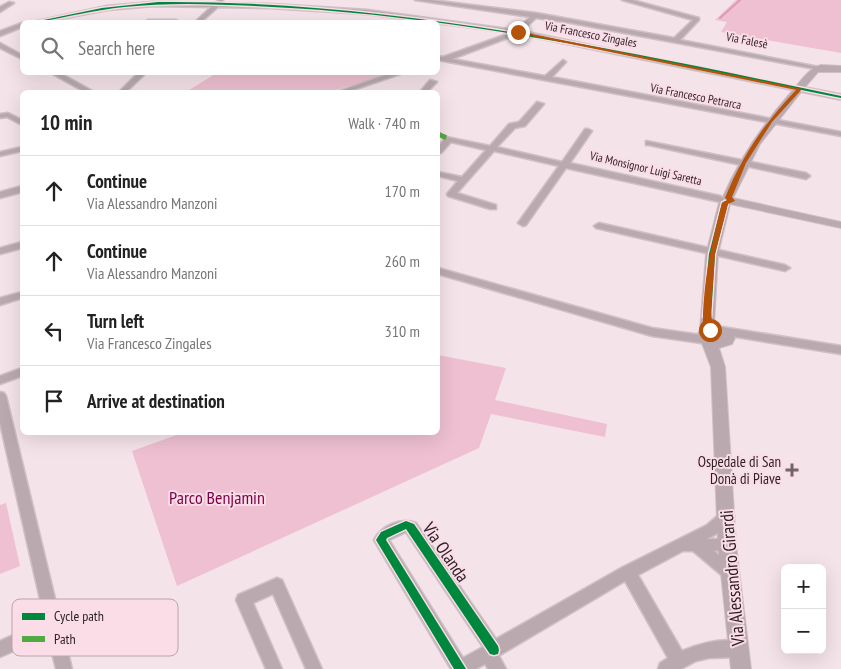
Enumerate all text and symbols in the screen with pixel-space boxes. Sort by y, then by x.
street label: Via Francesco Zingales [543,18,638,50]
search box [20,20,440,75]
route end [507,21,530,44]
street label: Via Falesè [724,28,769,51]
icon: search [38,34,66,62]
text: Search here [78,36,155,60]
street label: Via Francesco Petrarca [648,80,743,112]
text: 10 min [40,109,92,136]
text: Walk · 740 m [348,113,420,133]
street label: Via Monsignor Luigi Saretta [588,148,704,188]
text: Continue [87,169,147,193]
icon: ahead [40,177,68,205]
text: 170 m [385,181,420,201]
text: Via Alessandro Manzoni [87,193,218,213]
text: Continue [87,239,147,263]
icon: ahead [40,247,68,275]
text: 260 m [385,251,420,271]
text: Via Alessandro Manzoni [87,263,218,283]
text: Turn left [87,309,144,333]
icon: left [40,317,68,345]
route start [699,319,722,342]
text: 310 m [385,321,420,341]
text: Via Francesco Zingales [87,333,212,353]
icon: arrive [40,387,68,415]
text: Arrive at destination [87,389,225,413]
place label: Ospedale di San Donà di Piave [698,452,781,488]
marker: Ospedale di San Donà di Piave [785,463,799,477]
park label: Parco Benjamin [169,486,265,509]
street label: Via Alessandro Girardi [715,509,749,648]
street label: Via Olanda [417,517,474,586]
map controls [781,564,826,654]
button: + [781,564,826,609]
legend [12,599,178,656]
text: Cycle path [54,607,104,625]
button: − [781,609,826,654]
text: Path [54,630,76,648]

